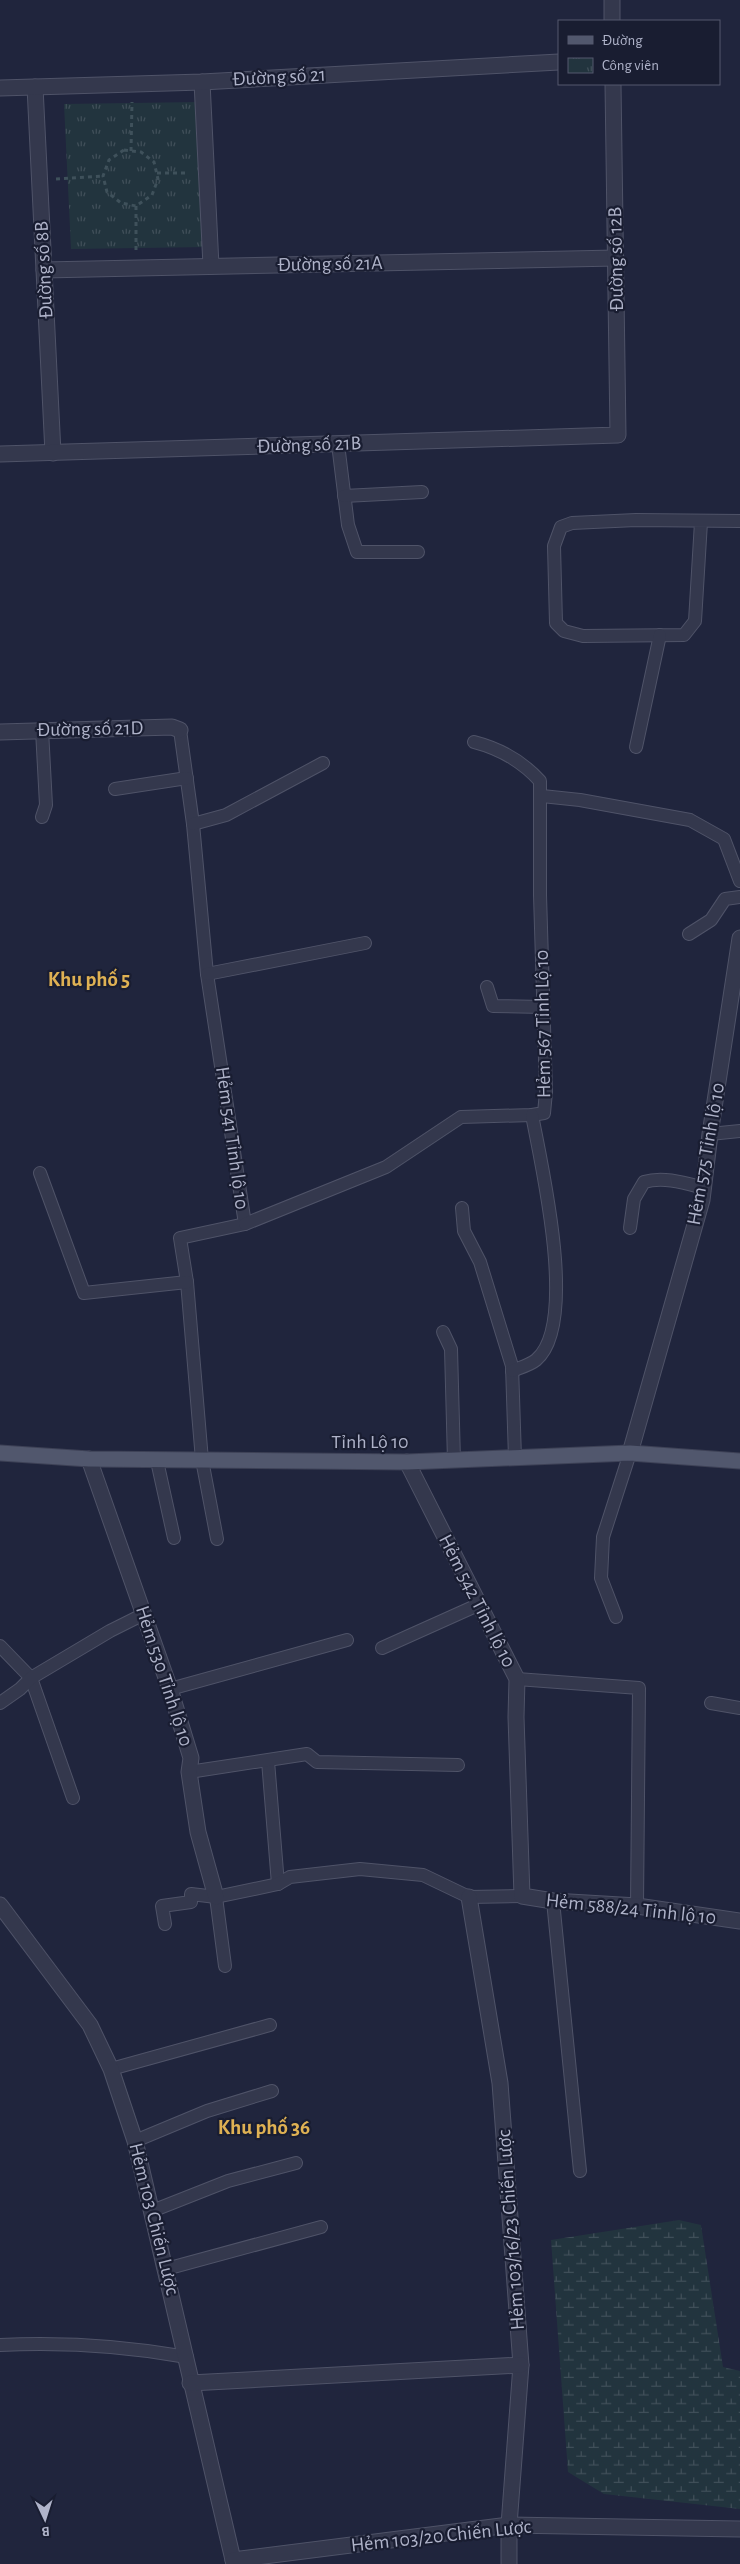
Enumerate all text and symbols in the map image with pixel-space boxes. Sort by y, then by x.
legend [558,20,720,85]
text: Đường [602,33,643,48]
text: Công viên [602,58,659,73]
street label: Đường số 21 [232,65,326,89]
street label: Đường số 12B [605,207,627,311]
street label: Đường số 8B [31,221,57,319]
street label: Đường số 21A [277,253,383,275]
street label: Đường số 21B [256,433,362,457]
street label: Đường số 21D [36,718,144,740]
street label: Hẻm 567 Tỉnh Lộ 10 [532,950,554,1098]
district label: Khu phố 5 [48,968,130,990]
street label: Hẻm 541 Tỉnh lộ 10 [212,1065,252,1211]
street label: Hẻm 575 Tỉnh lộ 10 [684,1081,728,1227]
street label: Tỉnh Lộ 10 [331,1432,409,1452]
street label: Hẻm 542 Tỉnh lộ 10 [435,1531,519,1671]
street label: Hẻm 530 Tỉnh lộ 10 [132,1603,196,1749]
street label: Hẻm 588/24 Tỉnh lộ 10 [545,1890,717,1928]
district label: Khu phố 36 [218,2116,310,2138]
street label: Hẻm 103/16/23 Chiến Lược [494,2129,528,2331]
street label: Hẻm 103 Chiến Lược [125,2141,183,2297]
north arrow [20,2494,70,2544]
street label: Hẻm 103/20 Chiến Lược [350,2517,532,2555]
text: B [41,2524,50,2538]

